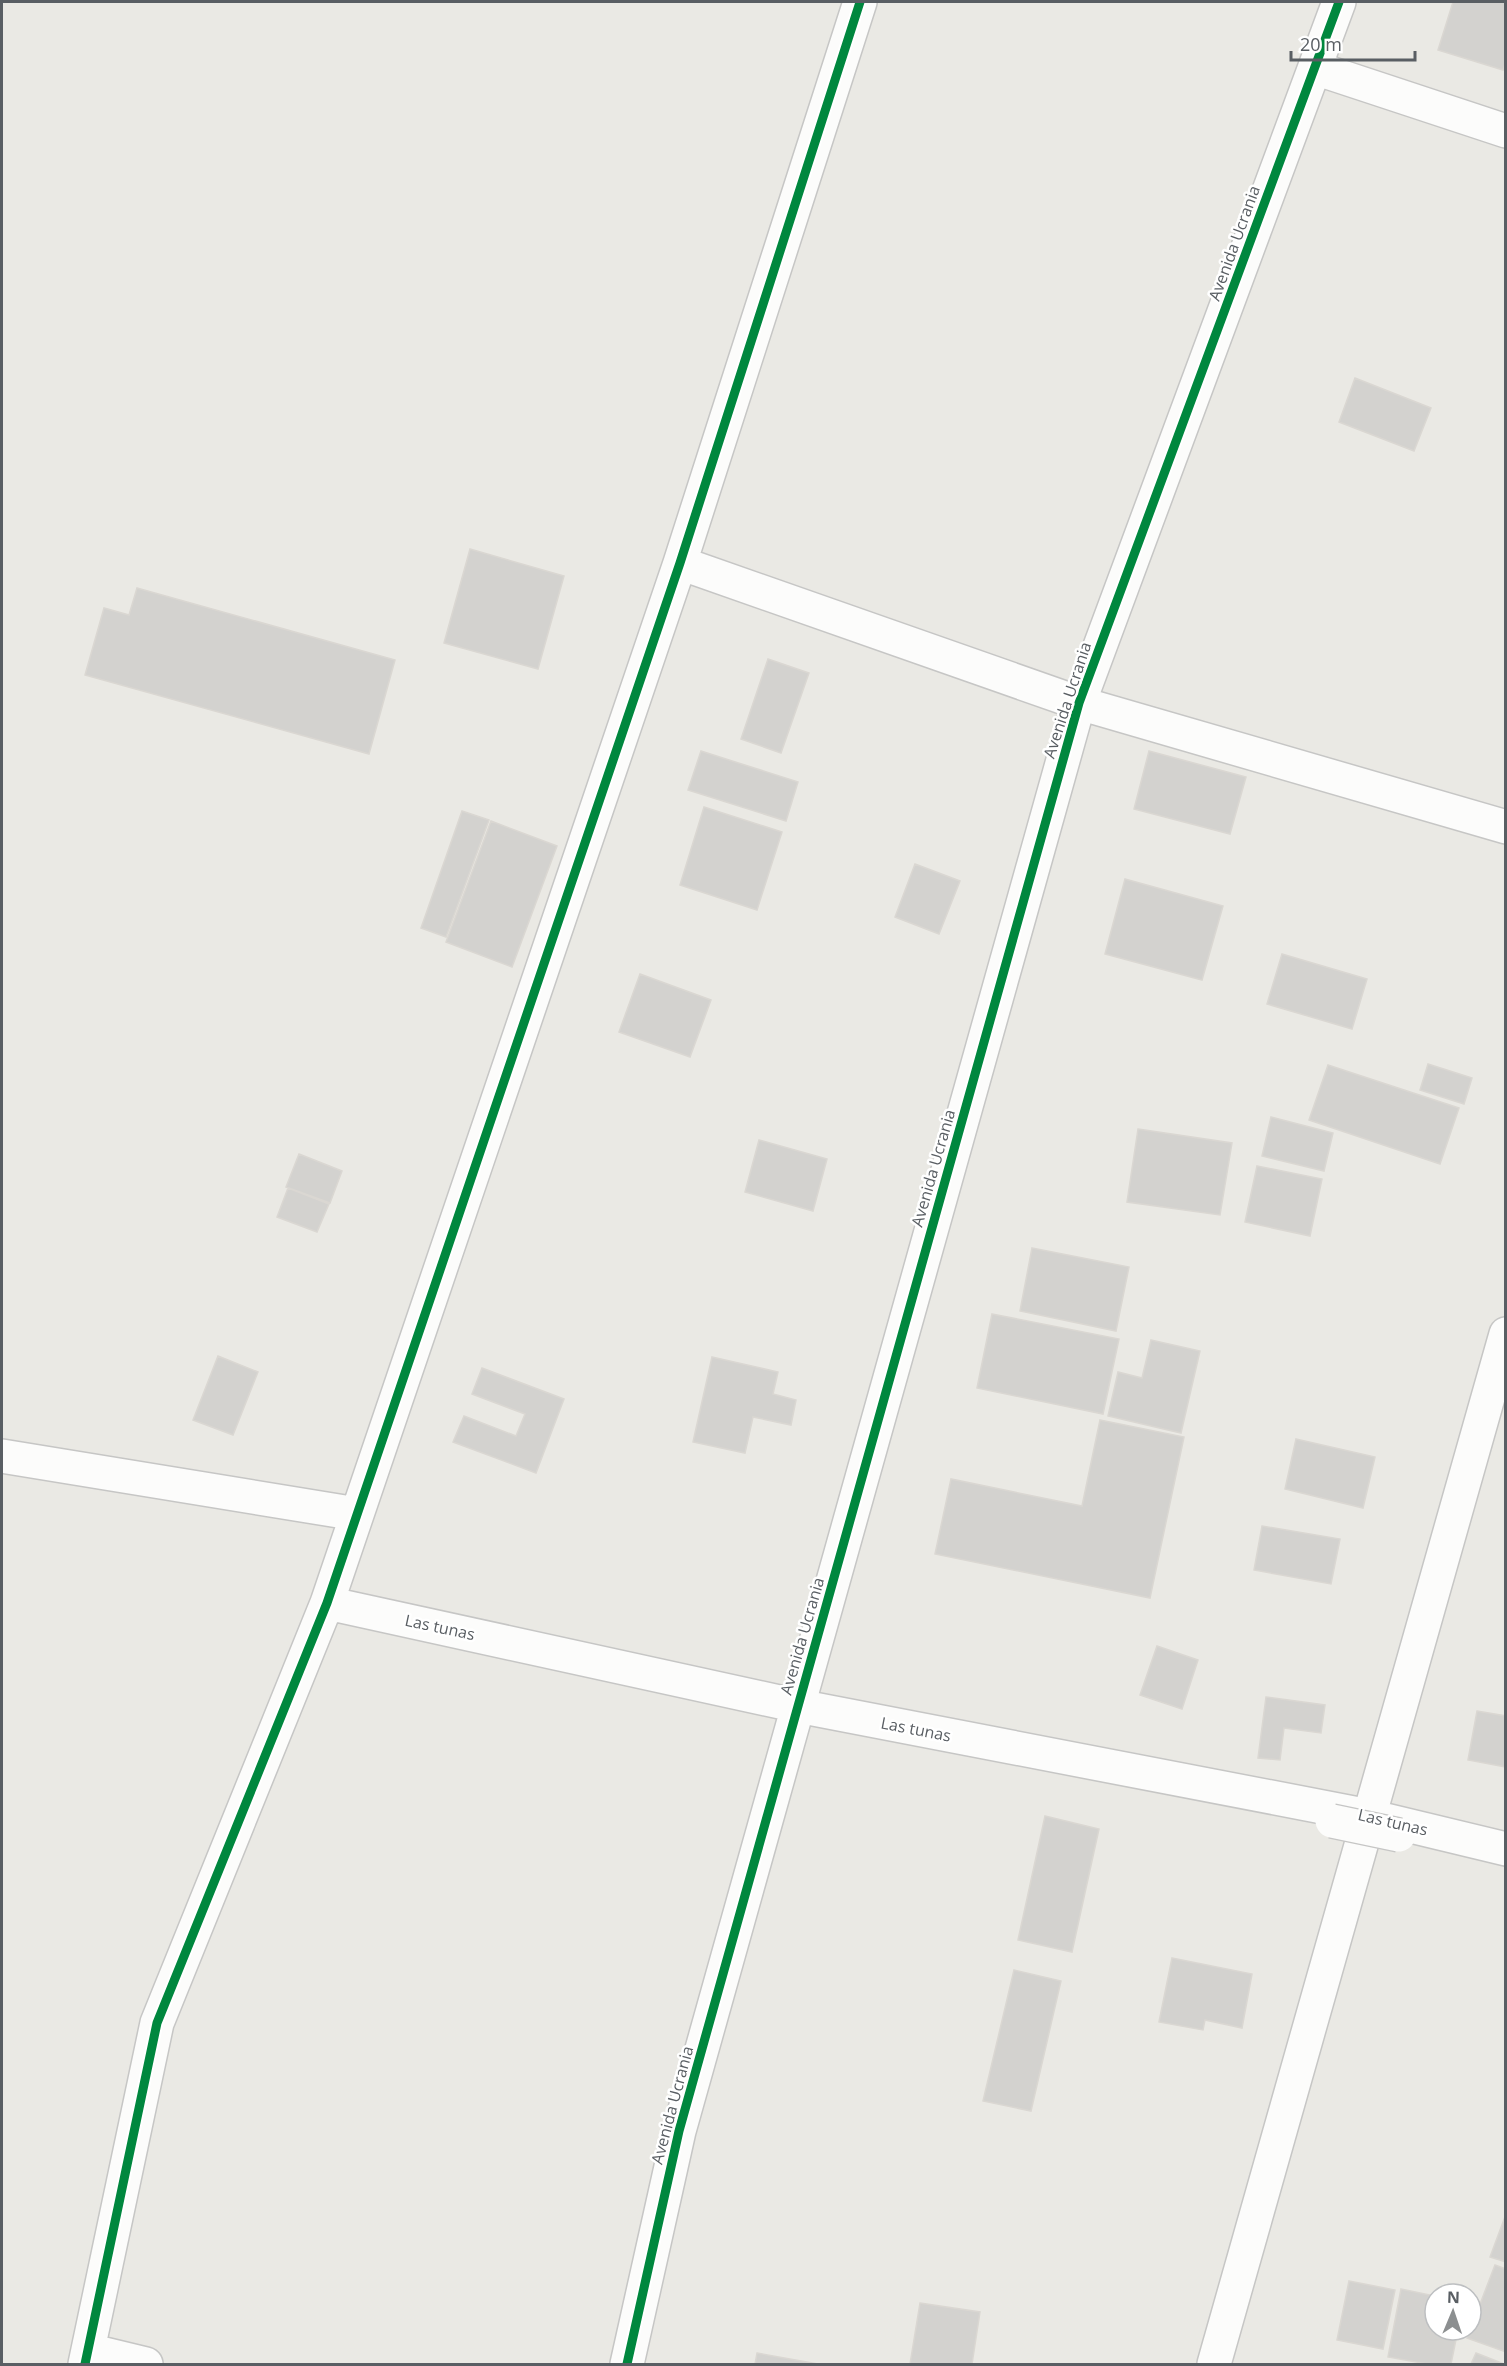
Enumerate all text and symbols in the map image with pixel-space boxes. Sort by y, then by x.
scale bar [1291,24,1416,62]
text: 20 m [1300,32,1342,56]
street label: Avenida Ucrania [1203,182,1265,304]
street label: Avenida Ucrania [1038,639,1096,761]
street label: Avenida Ucrania [906,1107,960,1229]
street label: Avenida Ucrania [775,1575,829,1697]
street label: Las tunas [403,1609,477,1645]
street label: Las tunas [879,1711,953,1747]
street label: Las tunas [1356,1803,1430,1841]
street label: Avenida Ucrania [646,2044,698,2166]
north arrow [1423,2282,1483,2342]
text: N [1447,2286,1460,2308]

